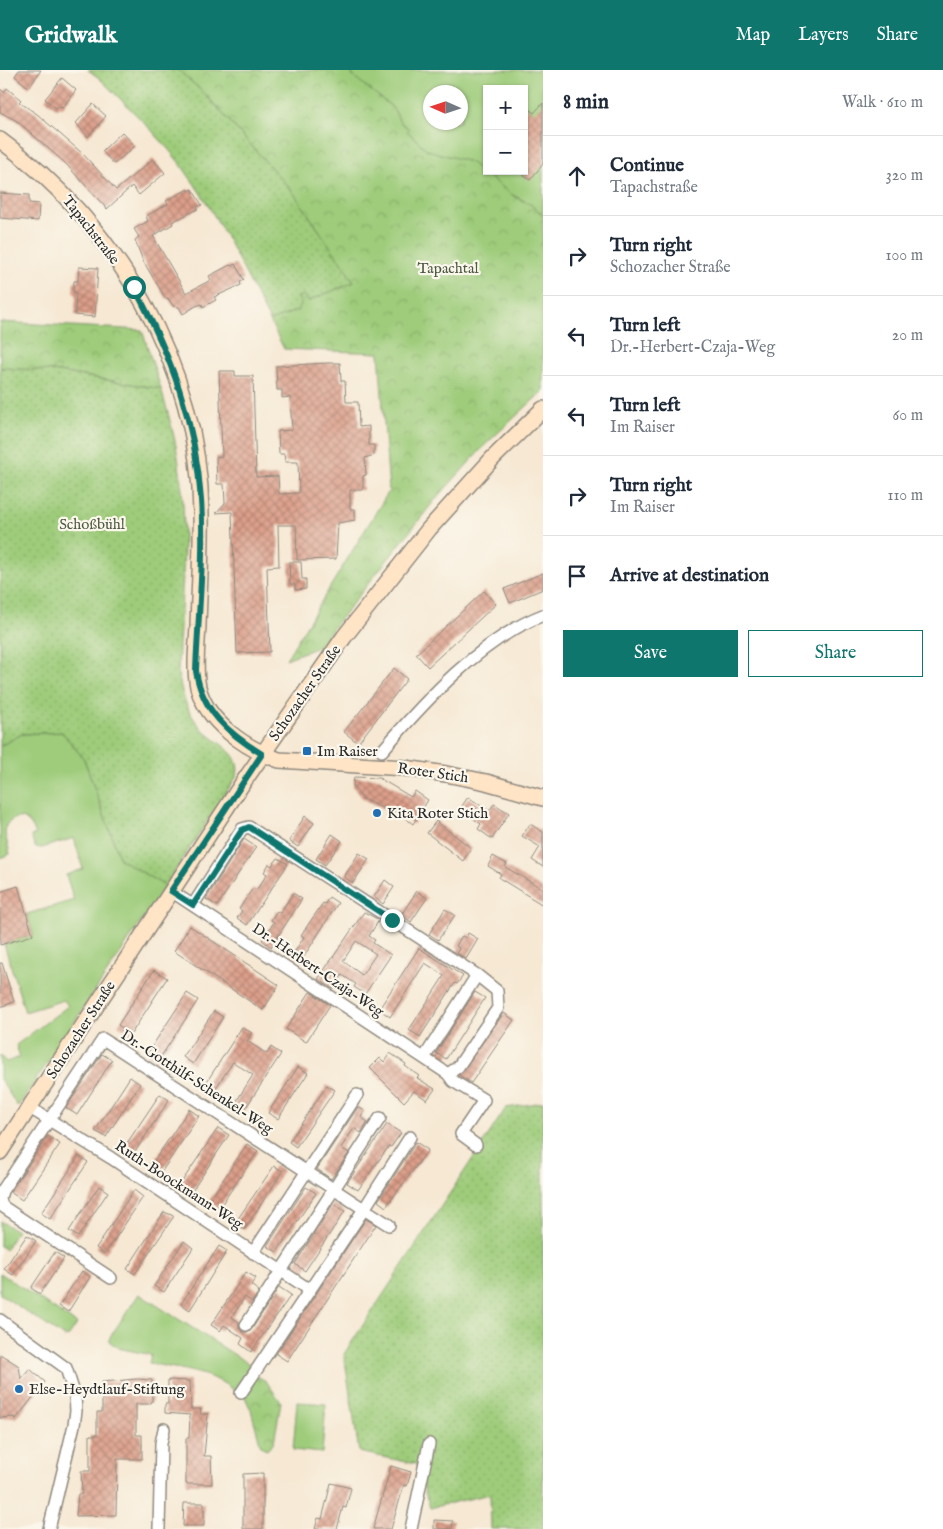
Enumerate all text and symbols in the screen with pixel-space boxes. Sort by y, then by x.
text: Gridwalk [25,20,117,51]
text: Map [736,24,770,47]
text: Layers [798,24,849,47]
text: Share [877,24,918,47]
north arrow [423,85,468,130]
map controls [483,85,528,175]
button: + [483,85,528,130]
text: 8 min [563,89,609,116]
text: Walk · 610 m [842,93,923,113]
button: − [483,130,528,175]
text: Continue [610,154,684,178]
icon: ahead [563,162,591,190]
text: 320 m [886,166,923,186]
text: Tapachstraße [610,178,698,198]
street label: Tapachstraße [58,192,124,268]
text: Turn right [610,234,692,258]
icon: right [563,242,591,270]
text: 100 m [886,246,923,266]
text: Schozacher Straße [610,258,731,278]
park label: Tapachtal [417,259,479,278]
route start [123,276,146,299]
text: Turn left [610,314,681,338]
icon: left [563,322,591,350]
text: 20 m [892,326,923,346]
text: Dr.-Herbert-Czaja-Weg [610,338,775,358]
text: Turn left [610,394,681,418]
icon: left [563,402,591,430]
text: 60 m [893,406,923,426]
text: Im Raiser [610,418,675,438]
text: Turn right [610,474,692,498]
icon: right [563,482,591,510]
text: 110 m [887,486,923,506]
text: Im Raiser [610,498,675,518]
park label: Schoßbühl [59,515,126,534]
icon: arrive [563,562,591,590]
text: Arrive at destination [610,564,769,588]
button: Save [563,630,738,677]
button: Share [748,630,923,677]
street label: Schozacher Straße [265,641,345,745]
place label: Im Raiser [317,742,378,761]
marker: Im Raiser [301,745,313,757]
street label: Roter Stich [396,759,470,787]
place label: Kita Roter Stich [387,804,488,823]
marker: Kita Roter Stich [371,807,383,819]
route end [381,909,404,932]
street label: Dr.-Herbert-Czaja-Weg [249,919,388,1022]
street label: Schozacher Straße [42,977,120,1083]
street label: Dr.-Gotthilf-Schenkel-Weg [117,1026,277,1139]
street label: Ruth-Boockmann-Weg [111,1136,248,1234]
place label: Else-Heydtlauf-Stiftung [29,1380,185,1399]
marker: Else-Heydtlauf-Stiftung [13,1383,25,1395]

